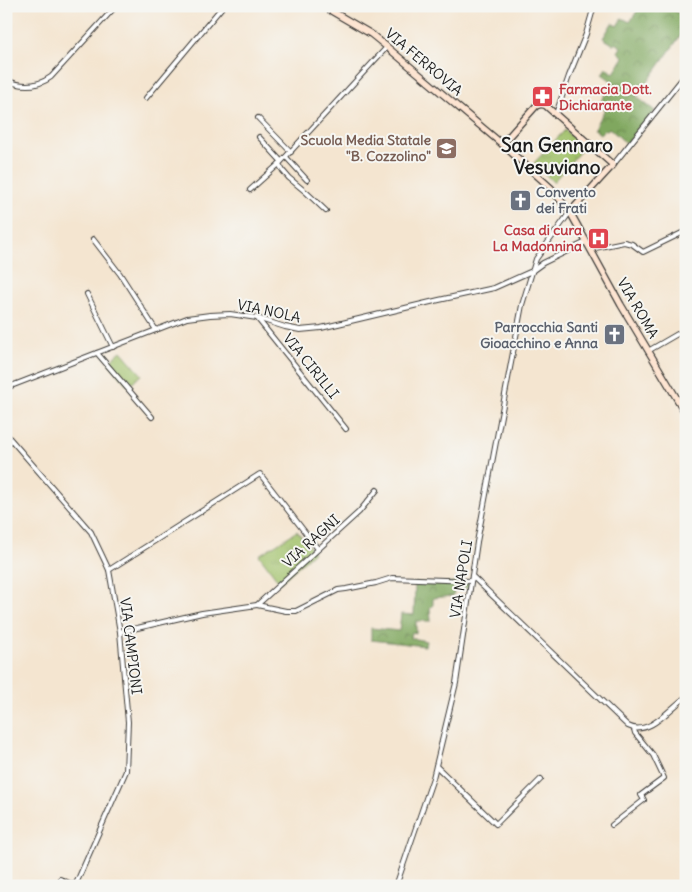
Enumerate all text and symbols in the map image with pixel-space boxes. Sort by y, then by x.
street label: VIA FERROVIA [382,24,466,100]
place label: Farmacia Dott. Dichiarante [559,80,652,114]
pharmacy icon: Farmacia Dott. Dichiarante [531,85,555,109]
place label: Scuola Media Statale "B. Cozzolino" [301,131,431,165]
district label: San Gennaro Vesuviano [501,133,613,179]
school or university icon: Scuola Media Statale "B. Cozzolino" [435,136,459,160]
place label: Convento dei Frati [536,183,596,217]
church icon: Convento dei Frati [508,188,532,212]
place label: Casa di cura La Madonnina [492,221,582,255]
hospital icon: Casa di cura La Madonnina [586,226,610,250]
street label: VIA ROMA [613,274,663,342]
street label: VIA NOLA [236,296,302,326]
place label: Parrocchia Santi Gioacchino e Anna [480,318,598,352]
church icon: Parrocchia Santi Gioacchino e Anna [602,323,626,347]
street label: VIA CIRILLI [279,330,343,402]
street label: VIA RAGNI [279,511,343,571]
street label: VIA NAPOLI [446,539,476,619]
street label: VIA CAMPIONI [116,596,146,696]

